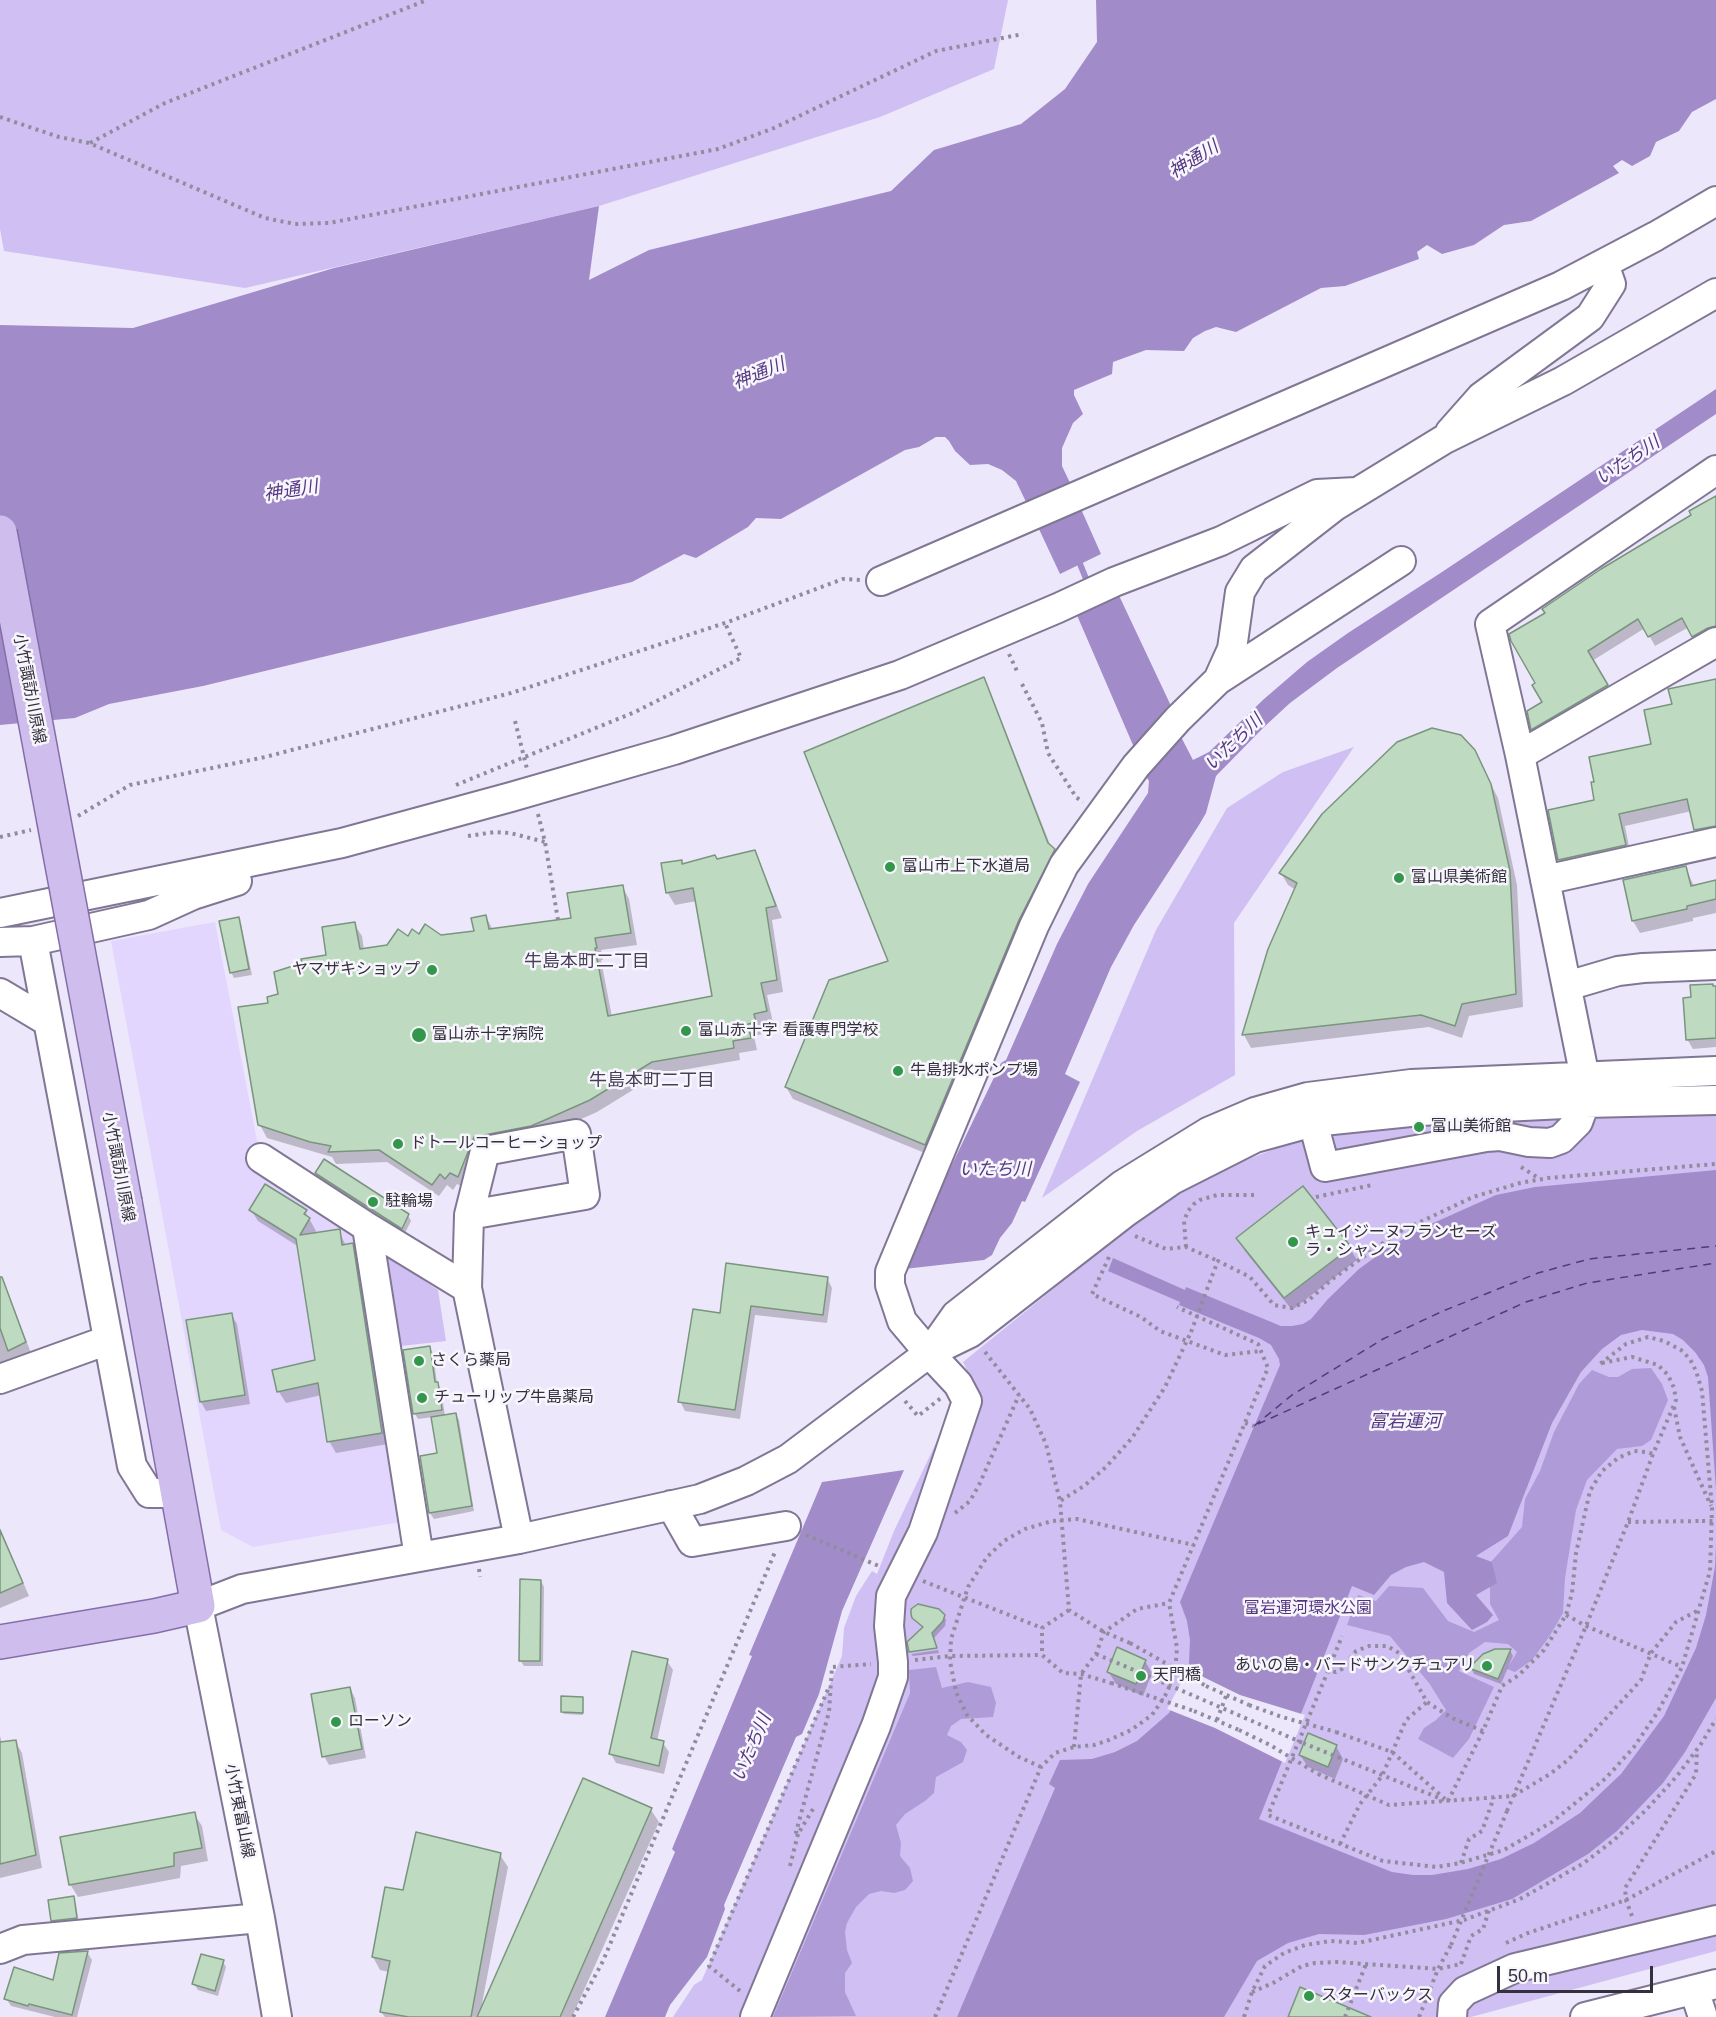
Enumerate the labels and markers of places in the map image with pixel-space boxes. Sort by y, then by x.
place label: 富山市上下水道局 [902,857,1030,877]
marker: 富山市上下水道局 [883,860,897,874]
place label: 富山県美術館 [1411,868,1507,888]
marker: 富山県美術館 [1392,871,1406,885]
place label: ヤマザキショップ [292,960,420,980]
marker: ヤマザキショップ [425,963,439,977]
place label: 富山赤十字 看護専門学校 [698,1021,878,1041]
marker: 富山赤十字 看護専門学校 [679,1024,693,1038]
place label: 富山赤十字病院 [432,1025,544,1045]
marker: 富山赤十字病院 [410,1026,428,1044]
place label: 牛島排水ポンプ場 [910,1061,1038,1081]
marker: 牛島排水ポンプ場 [891,1064,905,1078]
place label: 富山美術館 [1431,1117,1511,1137]
marker: 富山美術館 [1412,1120,1426,1134]
place label: ドトールコーヒーショップ [410,1134,602,1154]
marker: ドトールコーヒーショップ [391,1137,405,1151]
place label: 駐輪場 [385,1192,433,1212]
marker: 駐輪場 [366,1195,380,1209]
place label: キュイジーヌフランセーズ ラ・シャンス [1305,1223,1497,1261]
marker: キュイジーヌフランセーズ ラ・シャンス [1286,1235,1300,1249]
place label: さくら薬局 [431,1351,511,1371]
marker: さくら薬局 [412,1354,426,1368]
place label: チューリップ牛島薬局 [434,1388,594,1408]
marker: チューリップ牛島薬局 [415,1391,429,1405]
place label: あいの島・バードサンクチュアリ [1235,1656,1475,1676]
marker: あいの島・バードサンクチュアリ [1480,1659,1494,1673]
place label: 天門橋 [1153,1666,1201,1686]
marker: 天門橋 [1134,1669,1148,1683]
place label: ローソン [348,1712,412,1732]
marker: ローソン [329,1715,343,1729]
place label: スターバックス [1321,1986,1433,2006]
marker: スターバックス [1302,1989,1316,2003]

